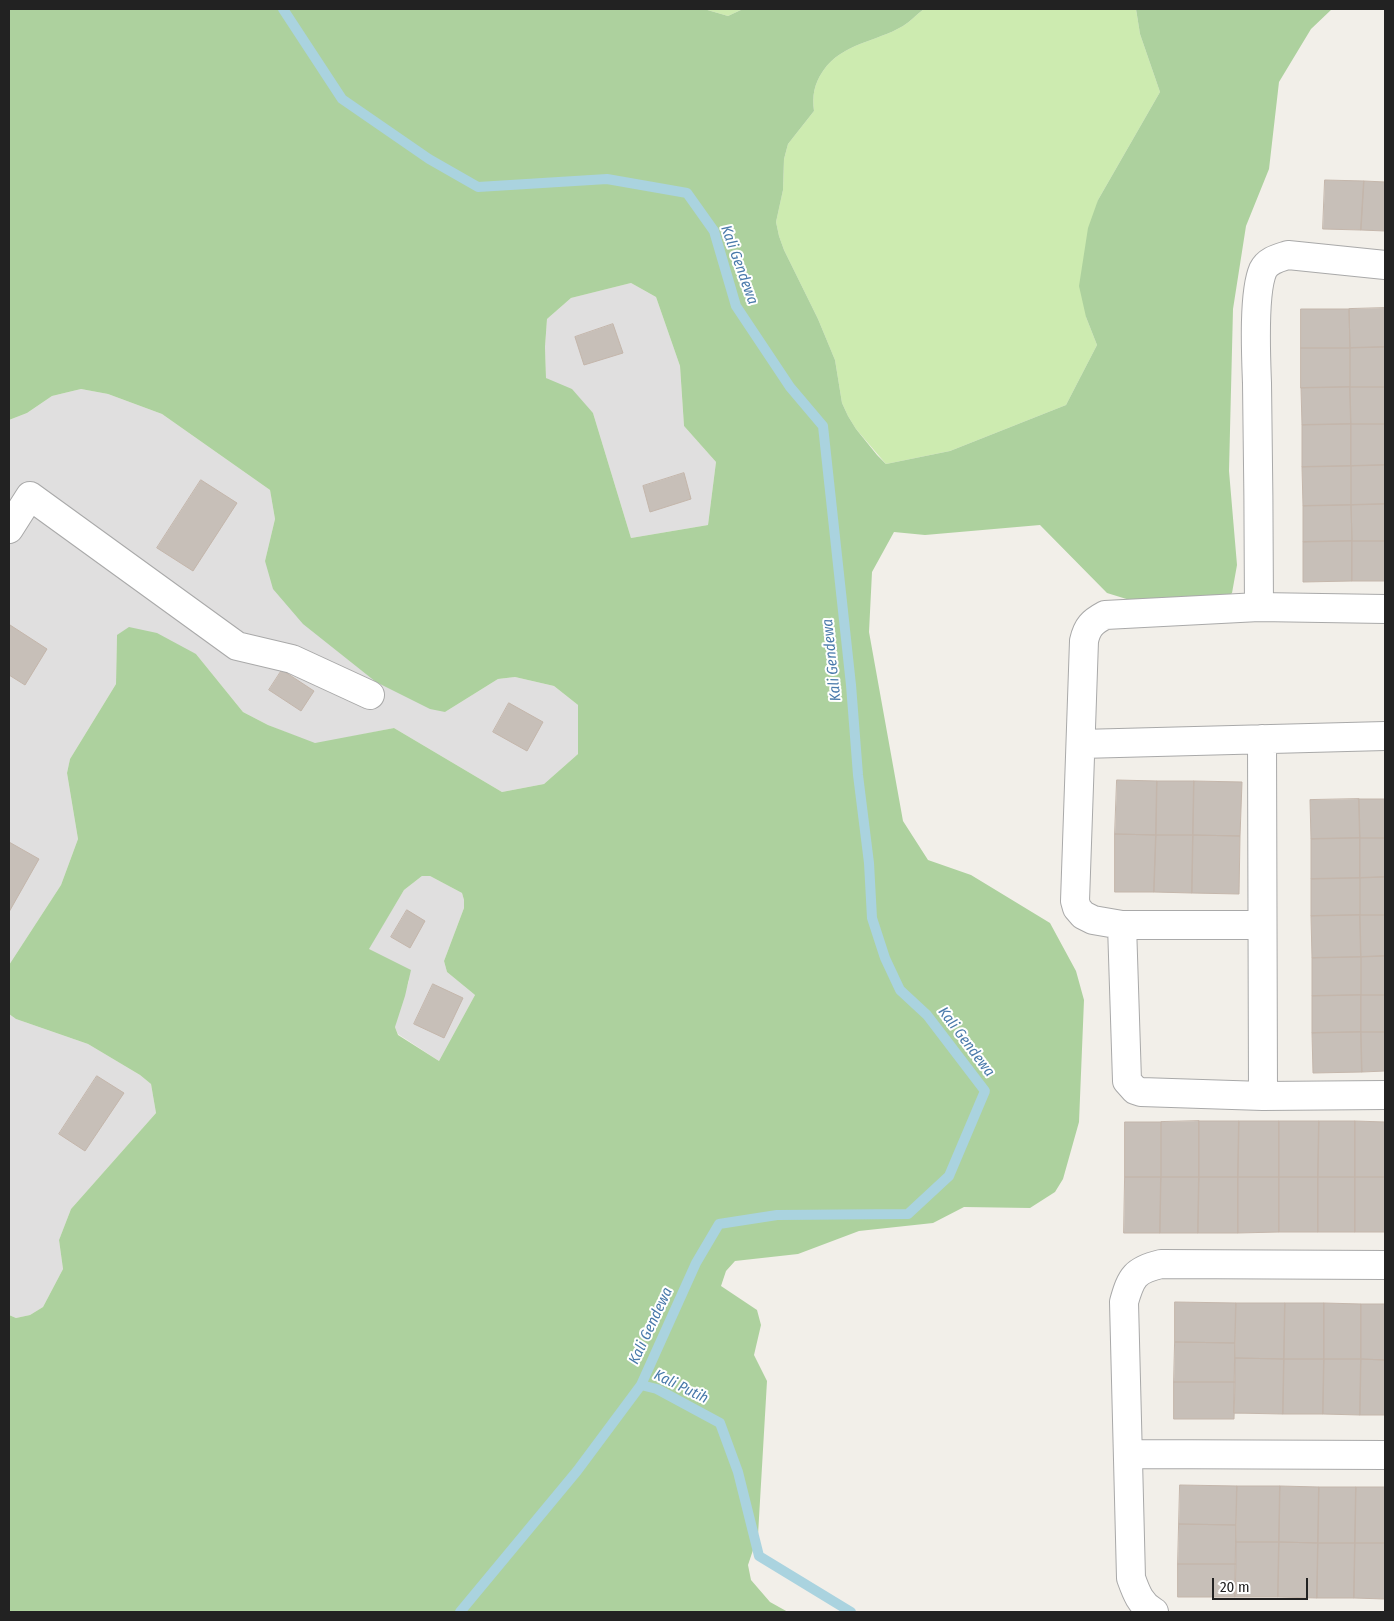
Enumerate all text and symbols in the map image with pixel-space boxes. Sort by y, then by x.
water label: Kali Gendewa [716,223,762,307]
water label: Kali Gendewa [819,618,845,702]
water label: Kali Gendewa [934,1004,998,1080]
water label: Kali Gendewa [625,1285,677,1367]
water label: Kali Putih [651,1366,711,1408]
scale bar [1214,1568,1310,1600]
text: 20 m [1220,1578,1250,1596]

